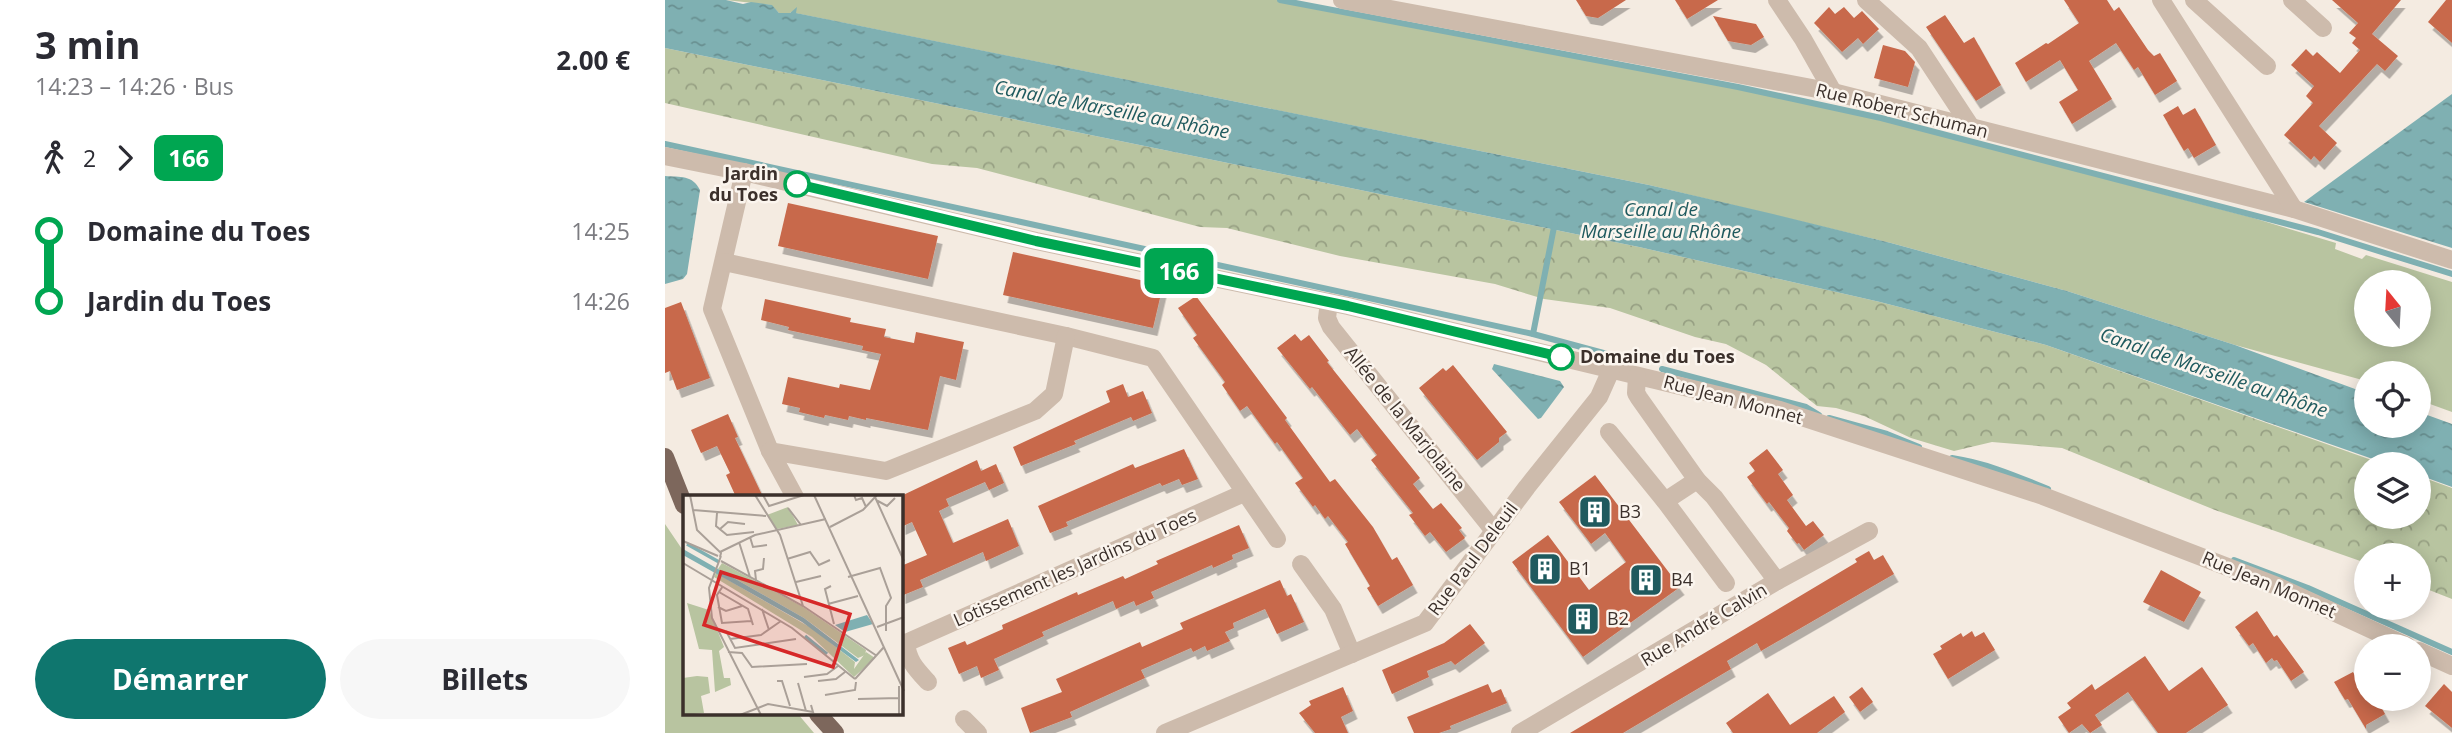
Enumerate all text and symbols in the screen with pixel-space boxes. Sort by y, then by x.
text: 3 min [35,18,140,70]
text: 2.00 € [556,42,630,78]
text: 14:23 – 14:26 · Bus [35,70,234,102]
water label: Canal de Marseille au Rhône [992,73,1232,145]
street label: Rue Robert Schuman [1814,77,1991,143]
icon: walk [35,139,73,177]
icon: forward [106,139,144,177]
text: 166 [168,141,209,174]
text: 2 [83,142,96,174]
place label: Jardin du Toes [709,161,778,206]
marker: Jardin du Toes [784,171,810,197]
water label: Canal de Marseille au Rhône [1581,196,1741,244]
text: Domaine du Toes [87,213,310,249]
text: 14:25 [571,215,630,247]
line badge: 166 [1139,248,1219,294]
text: 166 [1158,254,1200,287]
north arrow [2354,270,2431,346]
map controls [2354,270,2431,711]
text: Jardin du Toes [87,283,271,319]
text: 14:26 [571,285,630,317]
water label: Canal de Marseille au Rhône [2097,321,2331,423]
street label: Allée de la Marjolaine [1340,341,1472,496]
marker: Domaine du Toes [1548,344,1574,370]
place label: Domaine du Toes [1580,344,1735,368]
button: locate [2354,361,2431,438]
street label: Rue Jean Monnet [1661,369,1806,429]
button: layers [2354,452,2431,529]
building icon: B3 [1576,493,1614,531]
inset map [683,495,903,716]
street label: Rue Paul Deleuil [1422,497,1523,620]
place label: B3 [1619,499,1641,523]
street label: Lotissement les Jardins du Toes [949,503,1200,632]
button: + [2354,543,2431,620]
street label: Rue Jean Monnet [2199,545,2340,623]
building icon: B1 [1526,550,1564,588]
place label: B1 [1569,556,1591,580]
building icon: B4 [1627,561,1665,599]
place label: B4 [1671,567,1693,591]
street label: Rue André Calvin [1636,577,1771,671]
building icon: B2 [1564,600,1602,638]
place label: B2 [1607,606,1629,630]
button: − [2354,634,2431,711]
button: Démarrer [35,639,326,719]
button: Billets [340,639,630,719]

